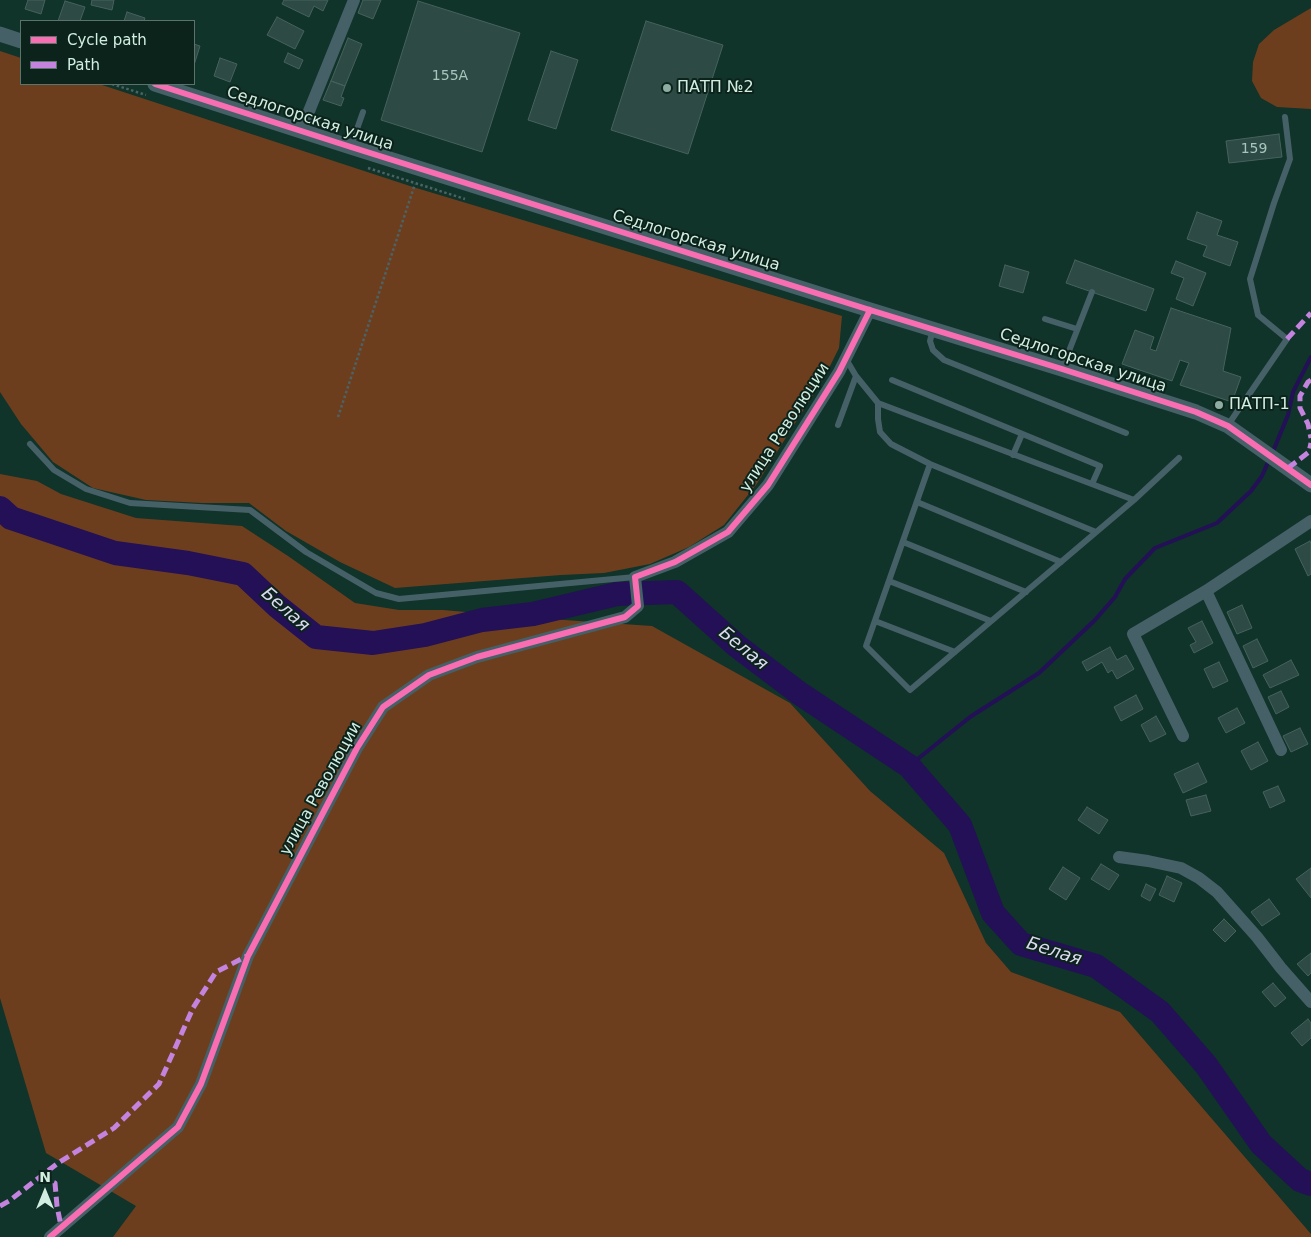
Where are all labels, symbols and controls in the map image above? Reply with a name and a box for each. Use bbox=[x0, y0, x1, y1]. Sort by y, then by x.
legend bbox=[20, 20, 195, 85]
text: Cycle path bbox=[67, 31, 147, 49]
text: Path bbox=[67, 56, 100, 74]
house number: 155А bbox=[432, 68, 468, 84]
place label: ПАТП №2 bbox=[677, 78, 754, 98]
marker: ПАТП №2 bbox=[661, 82, 673, 94]
street label: Седлогорская улица bbox=[224, 83, 396, 155]
house number: 159 bbox=[1241, 141, 1267, 157]
street label: Седлогорская улица bbox=[610, 206, 782, 276]
street label: Седлогорская улица bbox=[997, 325, 1169, 397]
street label: улица Революции bbox=[736, 360, 834, 496]
place label: ПАТП-1 bbox=[1229, 395, 1290, 415]
marker: ПАТП-1 bbox=[1213, 399, 1225, 411]
water label: Белая bbox=[256, 583, 314, 637]
water label: Белая bbox=[714, 623, 772, 675]
street label: улица Революции bbox=[276, 719, 366, 859]
water label: Белая bbox=[1024, 933, 1084, 971]
north arrow bbox=[20, 1167, 70, 1217]
text: N bbox=[39, 1169, 51, 1185]

